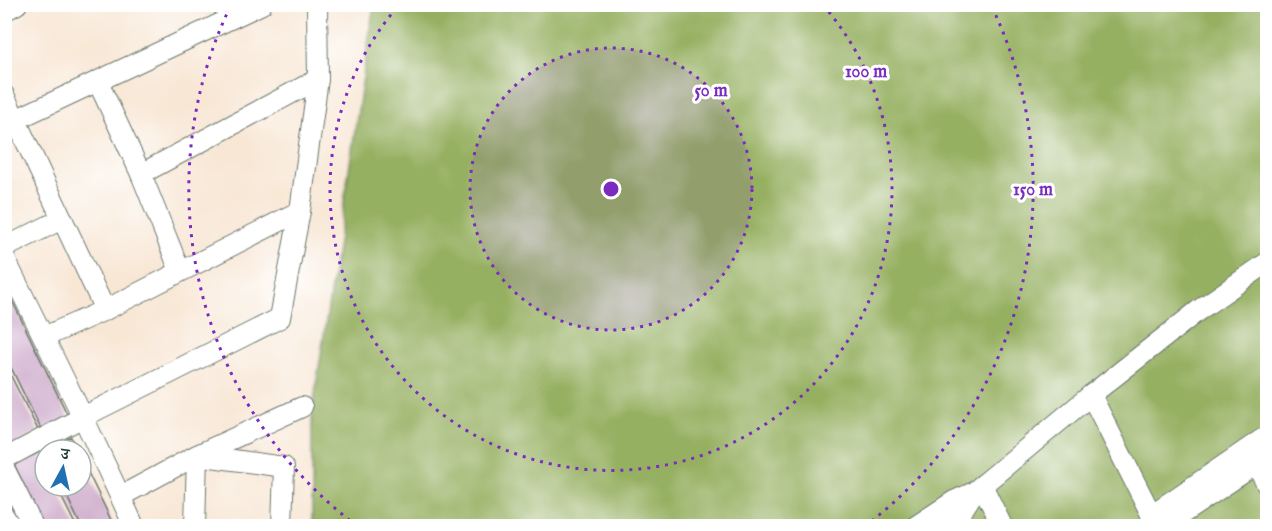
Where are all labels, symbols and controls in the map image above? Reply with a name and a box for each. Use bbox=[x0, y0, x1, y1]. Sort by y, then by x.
text: 100 m bbox=[845, 61, 887, 84]
text: 50 m bbox=[694, 80, 728, 103]
centre of rings bbox=[601, 179, 621, 199]
text: 150 m bbox=[1013, 179, 1053, 202]
north arrow bbox=[33, 438, 93, 498]
text: उ bbox=[58, 445, 72, 466]

